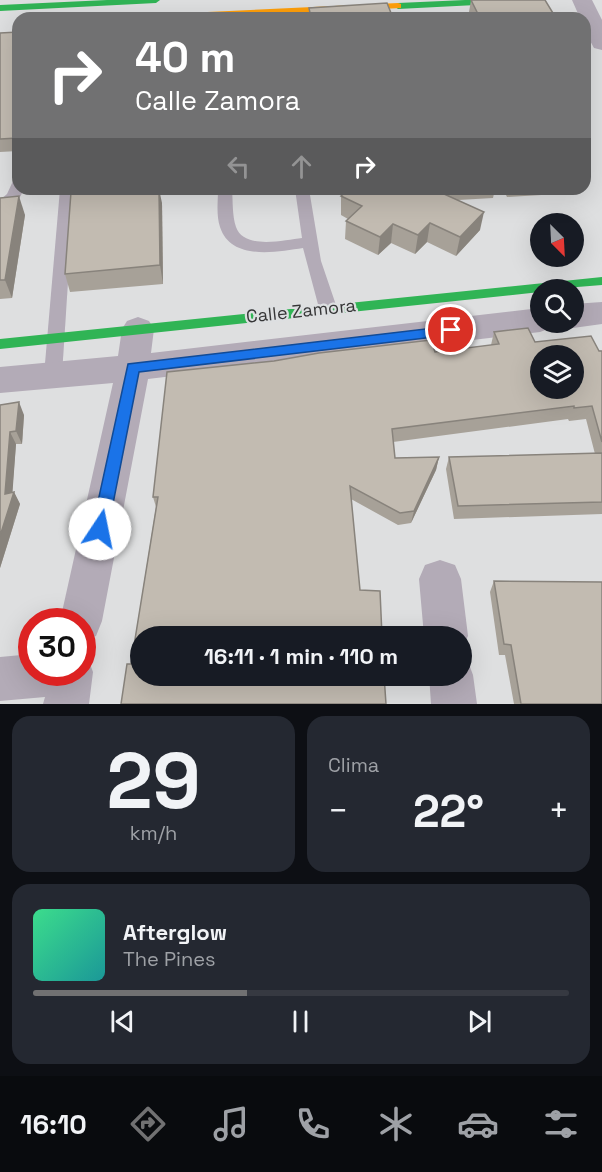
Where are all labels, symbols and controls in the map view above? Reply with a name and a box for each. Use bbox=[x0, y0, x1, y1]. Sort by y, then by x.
text: 40 m bbox=[135, 31, 235, 84]
icon: right bbox=[36, 36, 114, 114]
text: Calle Zamora bbox=[135, 83, 300, 118]
icon: left bbox=[222, 150, 255, 183]
icon: ahead bbox=[285, 150, 318, 183]
icon: right bbox=[348, 150, 381, 183]
north arrow bbox=[530, 213, 584, 267]
map controls bbox=[530, 213, 584, 399]
button: search bbox=[530, 279, 584, 333]
street label: Calle Zamora bbox=[245, 293, 357, 328]
pin bbox=[425, 304, 476, 355]
icon: arrive bbox=[434, 313, 467, 346]
button: layers bbox=[530, 345, 584, 399]
position arrow bbox=[68, 497, 132, 561]
speed limit sign: 30 bbox=[18, 608, 96, 686]
text: 16:11 · 1 min · 110 m bbox=[204, 642, 398, 670]
text: 29 bbox=[106, 731, 201, 831]
text: Clima bbox=[328, 752, 379, 778]
text: 22° bbox=[413, 783, 484, 840]
text: − bbox=[328, 790, 348, 832]
text: + bbox=[549, 790, 569, 832]
text: km/h bbox=[130, 820, 177, 846]
text: Afterglow bbox=[123, 918, 227, 946]
text: The Pines bbox=[123, 946, 216, 972]
icon: previous bbox=[106, 1005, 139, 1038]
icon: pause bbox=[284, 1005, 317, 1038]
icon: next bbox=[463, 1005, 496, 1038]
icon: directions bbox=[127, 1103, 169, 1145]
icon: music bbox=[210, 1103, 252, 1145]
icon: phone bbox=[292, 1103, 334, 1145]
icon: climate bbox=[375, 1103, 417, 1145]
icon: car bbox=[457, 1103, 499, 1145]
icon: filters bbox=[540, 1103, 582, 1145]
text: 16:10 bbox=[20, 1107, 87, 1142]

